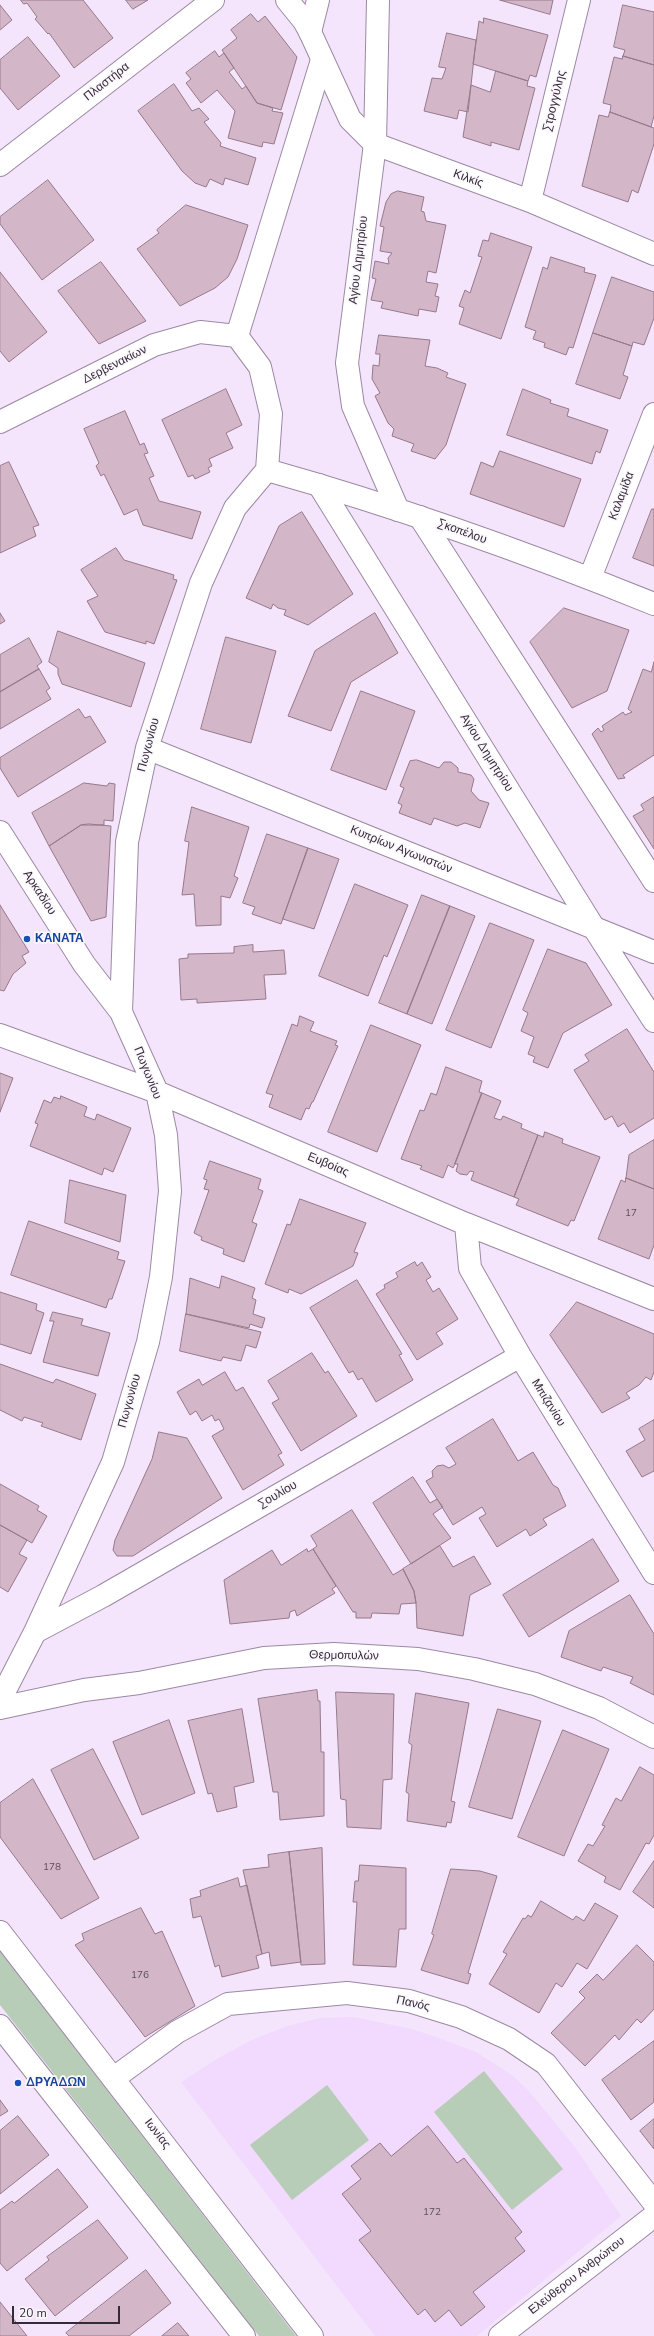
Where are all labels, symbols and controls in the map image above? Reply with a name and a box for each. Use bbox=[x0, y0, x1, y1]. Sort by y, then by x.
street label: Πλαστήρα bbox=[81, 60, 133, 104]
street label: Στρογγύλης bbox=[540, 69, 570, 133]
street label: Κιλκίς bbox=[451, 167, 485, 191]
street label: Αγίου Δημητρίου bbox=[346, 215, 372, 305]
street label: Δερβενακίων bbox=[80, 343, 150, 387]
street label: Καλαμίδα bbox=[606, 470, 638, 522]
street label: Σκοπέλου bbox=[435, 516, 489, 548]
street label: Αγίου Δημητρίου bbox=[456, 711, 516, 795]
street label: Πωγωνίου bbox=[135, 716, 163, 774]
street label: Κυπρίων Αγωνιστών bbox=[348, 823, 454, 877]
street label: Αρκαδίου bbox=[19, 868, 59, 918]
place label: ΚΑΝΑΤΑ bbox=[35, 932, 84, 946]
marker: ΚΑΝΑΤΑ bbox=[22, 934, 32, 944]
street label: Πωγωνίου bbox=[130, 1045, 164, 1101]
street label: Ευβοίας bbox=[305, 1150, 351, 1180]
house number: 17 bbox=[625, 1208, 637, 1220]
street label: Πωγωνίου bbox=[115, 1372, 145, 1430]
street label: Μπιζανίου bbox=[528, 1377, 568, 1429]
street label: Σουλίου bbox=[256, 1478, 300, 1512]
street label: Θερμοπυλών bbox=[309, 1648, 379, 1664]
house number: 178 bbox=[43, 1862, 61, 1874]
house number: 176 bbox=[131, 1970, 149, 1982]
street label: Πανός bbox=[395, 1993, 431, 2015]
place label: ΔΡΥΑΔΩΝ bbox=[26, 2076, 86, 2090]
marker: ΔΡΥΑΔΩΝ bbox=[13, 2078, 23, 2088]
street label: Ιωνίας bbox=[141, 2116, 173, 2152]
house number: 172 bbox=[423, 2207, 441, 2219]
street label: Ελεύθερου Ανθρώπου bbox=[526, 2234, 628, 2318]
scale bar bbox=[14, 2298, 122, 2324]
text: 20 m bbox=[19, 2305, 47, 2321]

